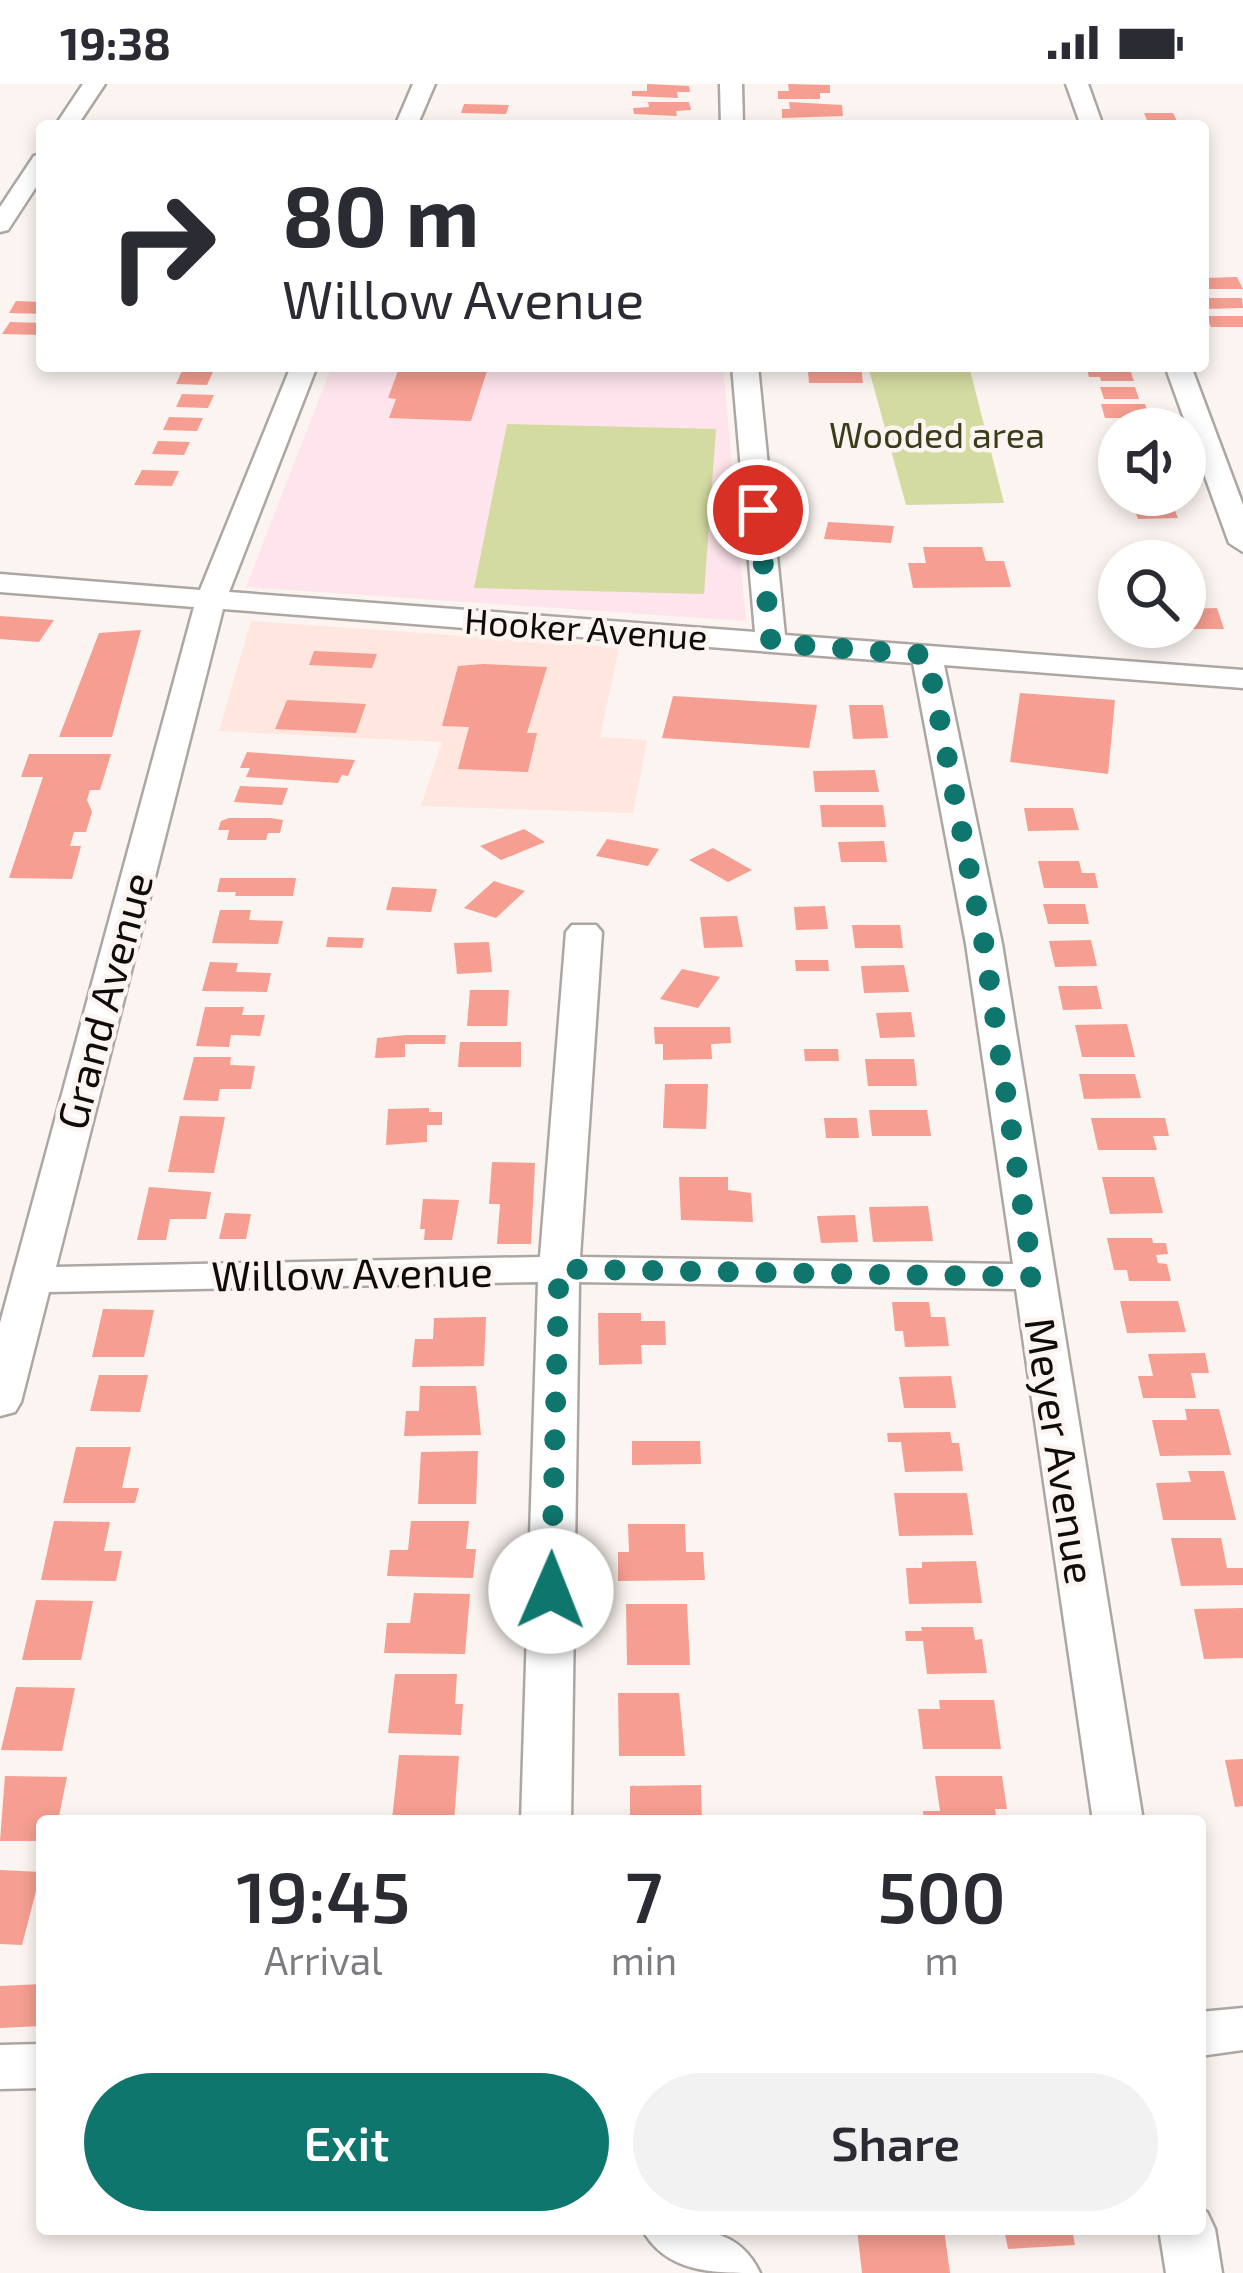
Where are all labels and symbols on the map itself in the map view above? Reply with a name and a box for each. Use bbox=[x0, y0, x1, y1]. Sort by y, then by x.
park label: Wooded area bbox=[829, 412, 1045, 455]
pin bbox=[707, 459, 809, 561]
street label: Hooker Avenue bbox=[463, 598, 709, 657]
street label: Grand Avenue bbox=[45, 867, 161, 1134]
street label: Willow Avenue bbox=[211, 1245, 493, 1299]
street label: Meyer Avenue bbox=[1016, 1314, 1108, 1587]
position arrow bbox=[488, 1528, 614, 1654]

